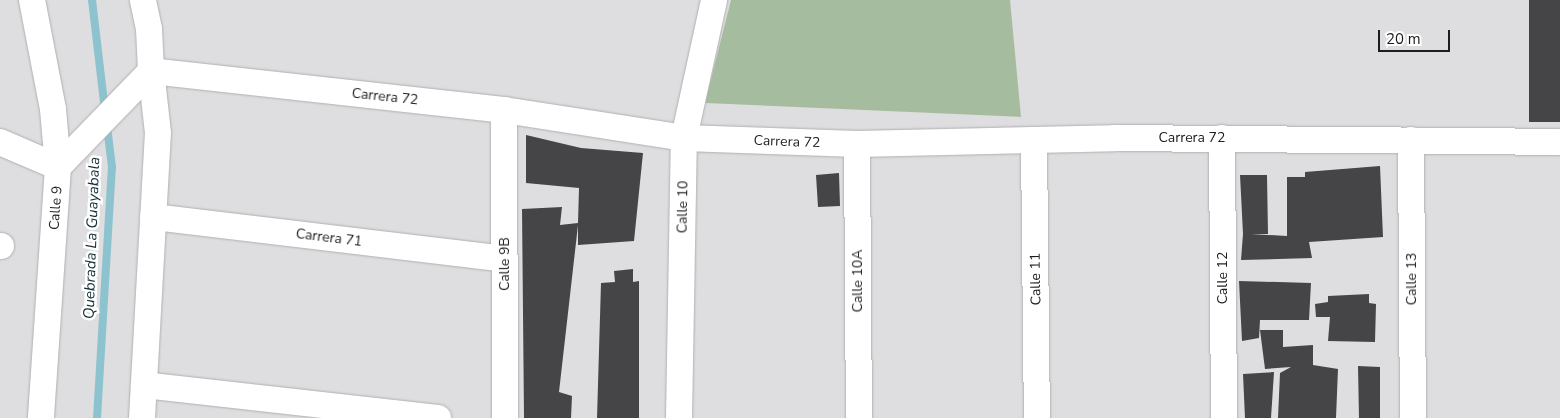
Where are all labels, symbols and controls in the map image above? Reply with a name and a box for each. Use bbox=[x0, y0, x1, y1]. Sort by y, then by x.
scale bar bbox=[1380, 20, 1452, 52]
text: 20 m bbox=[1386, 29, 1421, 49]
street label: Carrera 72 bbox=[351, 85, 419, 109]
street label: Carrera 72 bbox=[1159, 130, 1225, 146]
street label: Carrera 72 bbox=[753, 132, 821, 152]
water label: Quebrada La Guayabala bbox=[80, 157, 104, 319]
street label: Calle 10 bbox=[674, 181, 692, 233]
street label: Calle 9 bbox=[46, 185, 66, 231]
street label: Carrera 71 bbox=[295, 226, 363, 250]
street label: Calle 9B bbox=[497, 237, 513, 291]
street label: Calle 10A bbox=[850, 250, 866, 312]
street label: Calle 12 bbox=[1215, 252, 1231, 304]
street label: Calle 11 bbox=[1027, 253, 1045, 305]
street label: Calle 13 bbox=[1404, 253, 1420, 305]

